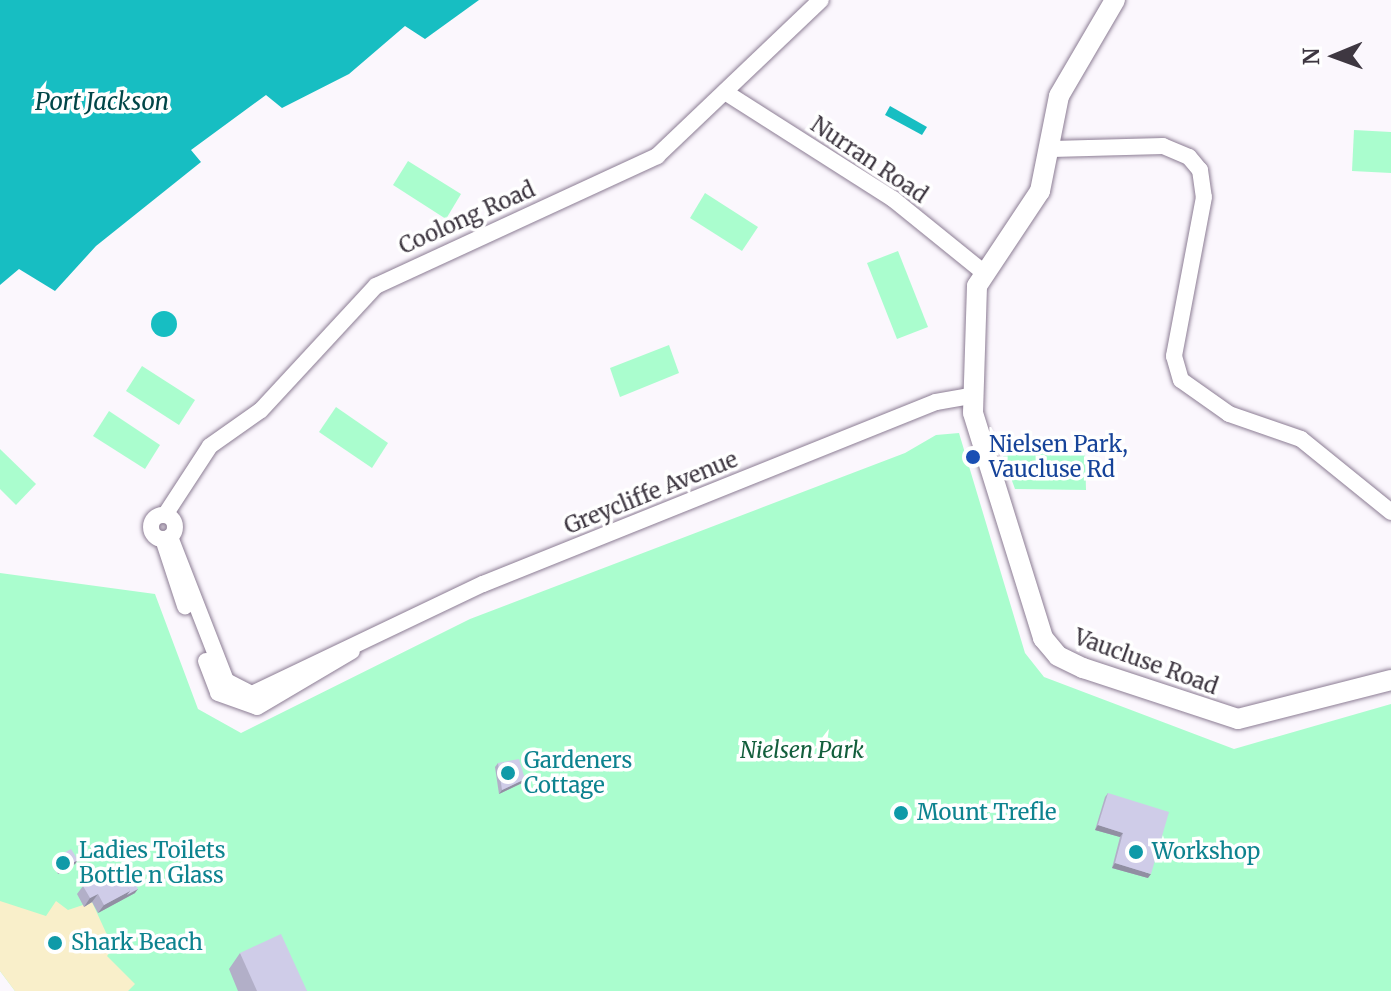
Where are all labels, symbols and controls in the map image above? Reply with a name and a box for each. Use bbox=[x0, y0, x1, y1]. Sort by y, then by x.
north arrow bbox=[1295, 16, 1375, 96]
text: N bbox=[1297, 47, 1325, 65]
water label: Port Jackson bbox=[35, 88, 169, 116]
street label: Nurran Road bbox=[806, 111, 932, 209]
street label: Coolong Road bbox=[395, 176, 539, 260]
place label: Nielsen Park, Vaucluse Rd bbox=[989, 431, 1128, 482]
street label: Greycliffe Avenue bbox=[561, 446, 741, 540]
marker: Nielsen Park, Vaucluse Rd bbox=[964, 448, 982, 466]
street label: Vaucluse Road bbox=[1071, 624, 1221, 700]
park label: Nielsen Park bbox=[740, 738, 864, 764]
place label: Gardeners Cottage bbox=[524, 747, 632, 798]
marker: Gardeners Cottage bbox=[499, 764, 517, 782]
place label: Mount Trefle bbox=[917, 800, 1056, 826]
marker: Mount Trefle bbox=[892, 804, 910, 822]
place label: Ladies Toilets Bottle n Glass bbox=[79, 837, 225, 888]
place label: Workshop bbox=[1152, 839, 1260, 865]
marker: Workshop bbox=[1127, 843, 1145, 861]
marker: Ladies Toilets Bottle n Glass bbox=[54, 854, 72, 872]
place label: Shark Beach bbox=[71, 930, 203, 956]
marker: Shark Beach bbox=[46, 934, 64, 952]

